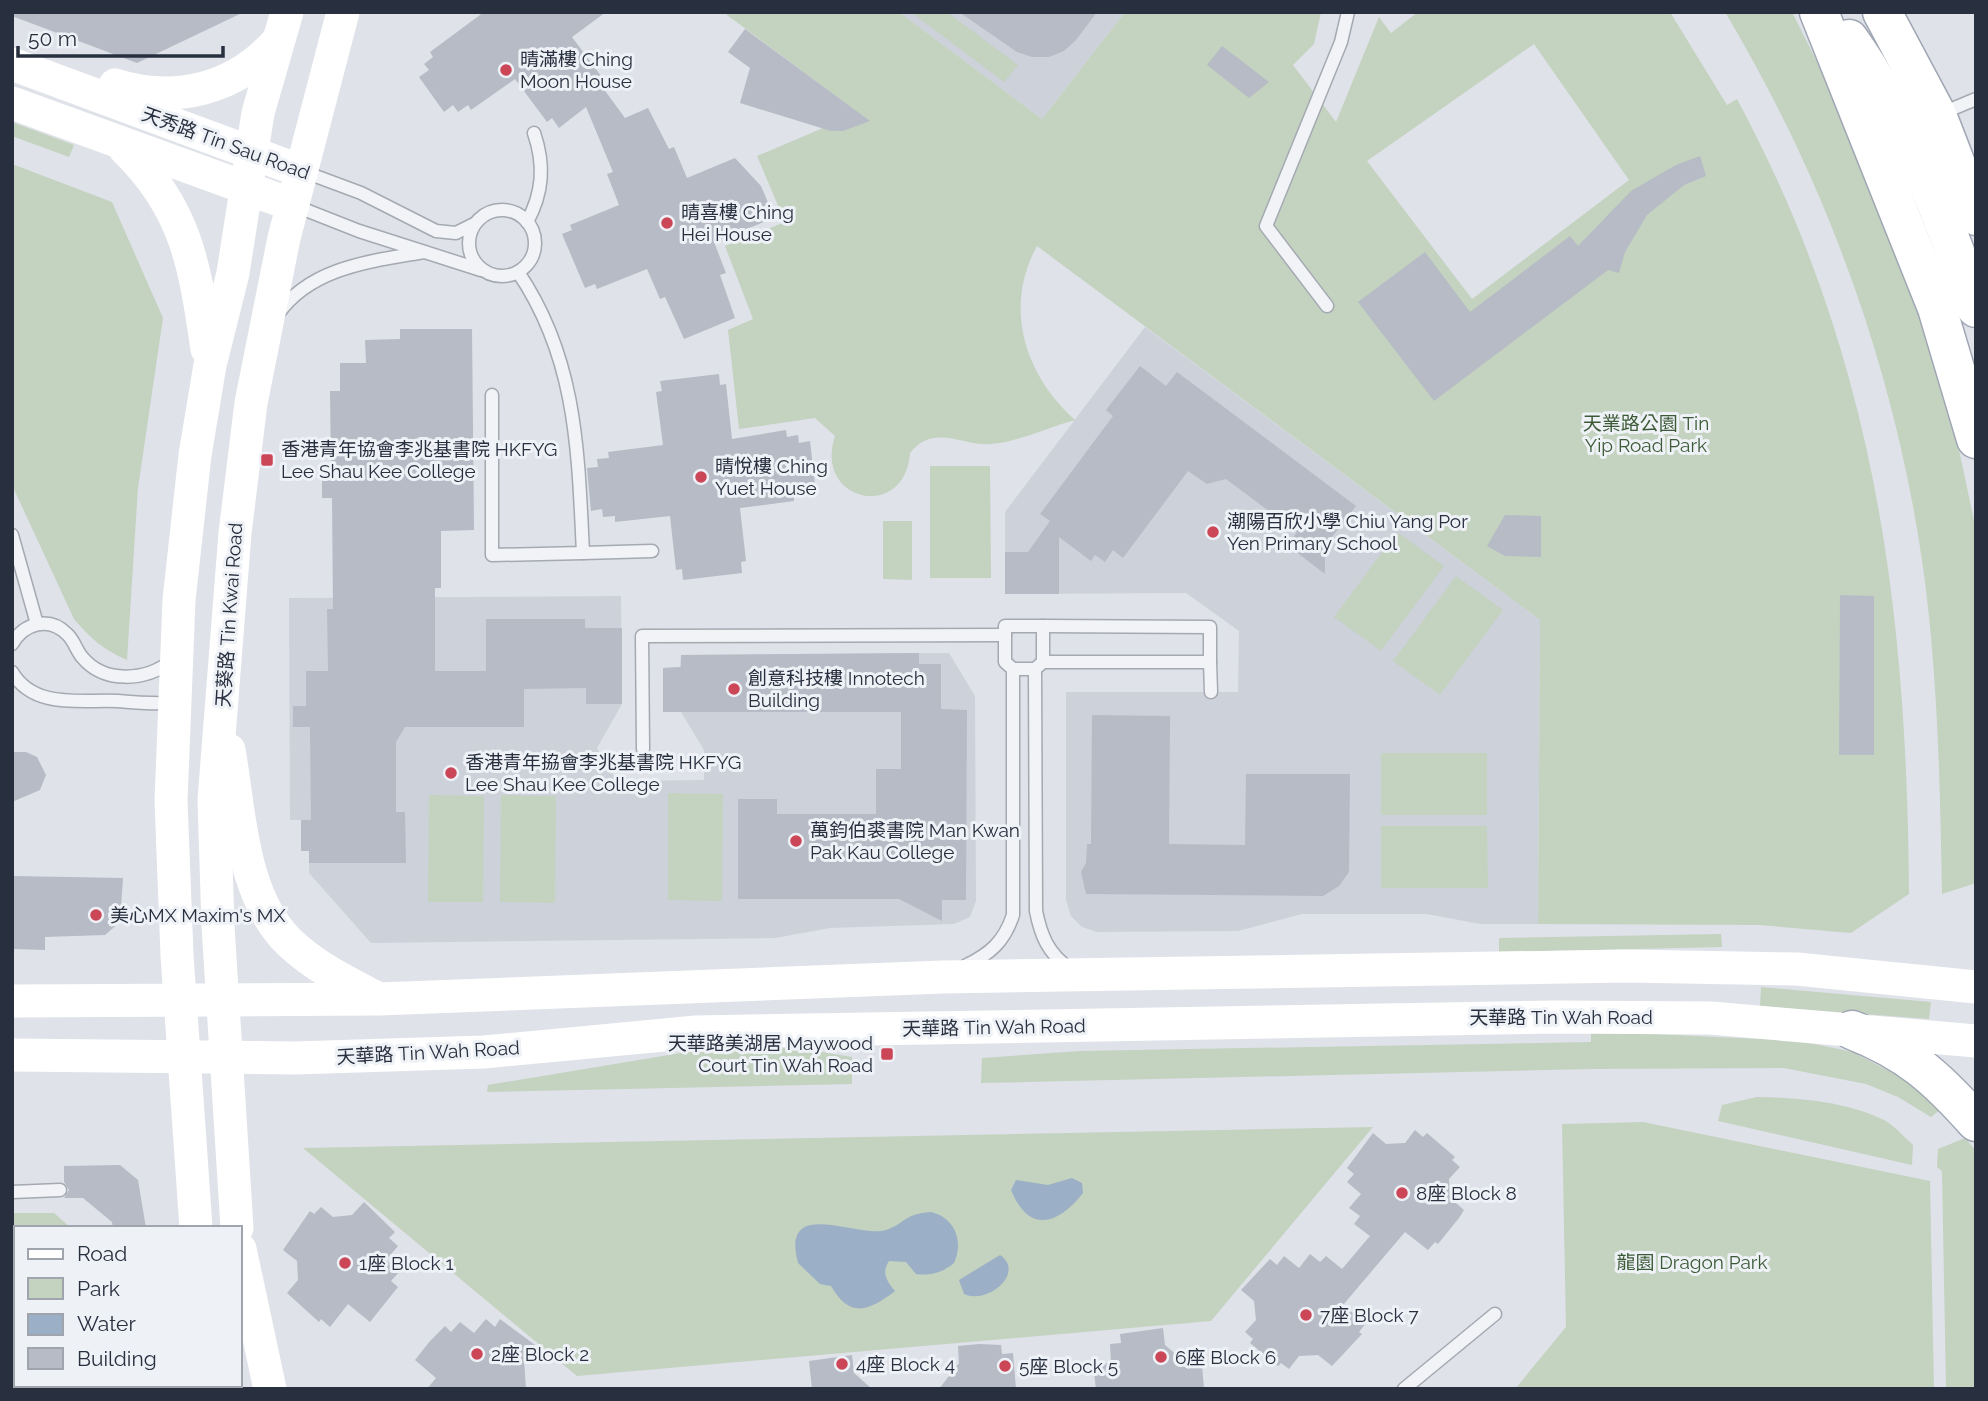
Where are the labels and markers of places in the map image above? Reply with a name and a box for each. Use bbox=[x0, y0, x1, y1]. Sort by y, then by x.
place label: 晴滿樓 Ching Moon House bbox=[520, 48, 633, 92]
marker: 晴滿樓 Ching Moon House bbox=[498, 62, 514, 78]
place label: 晴喜樓 Ching Hei House bbox=[681, 201, 794, 245]
marker: 晴喜樓 Ching Hei House bbox=[659, 215, 675, 231]
place label: 香港青年協會李兆基書院 HKFYG Lee Shau Kee College bbox=[281, 438, 557, 482]
marker: 香港青年協會李兆基書院 HKFYG Lee Shau Kee College bbox=[259, 452, 275, 468]
place label: 晴悅樓 Ching Yuet House bbox=[715, 455, 828, 499]
marker: 晴悅樓 Ching Yuet House bbox=[693, 469, 709, 485]
place label: 潮陽百欣小學 Chiu Yang Por Yen Primary School bbox=[1227, 510, 1468, 554]
marker: 潮陽百欣小學 Chiu Yang Por Yen Primary School bbox=[1205, 524, 1221, 540]
place label: 創意科技樓 Innotech Building bbox=[748, 667, 925, 711]
marker: 創意科技樓 Innotech Building bbox=[726, 681, 742, 697]
place label: 香港青年拹會李兆基書院 HKFYG Lee Shau Kee College bbox=[465, 751, 741, 795]
marker: 香港青年拹會李兆基書院 HKFYG Lee Shau Kee College bbox=[443, 765, 459, 781]
place label: 萬鈞伯裘書院 Man Kwan Pak Kau College bbox=[810, 819, 1020, 863]
marker: 萬鈞伯裘書院 Man Kwan Pak Kau College bbox=[788, 833, 804, 849]
place label: 美心MX Maxim's MX bbox=[110, 904, 286, 926]
marker: 美心MX Maxim's MX bbox=[88, 907, 104, 923]
place label: 天華路美湖居 Maywood Court Tin Wah Road bbox=[668, 1032, 873, 1076]
marker: 天華路美湖居 Maywood Court Tin Wah Road bbox=[879, 1046, 895, 1062]
place label: 8座 Block 8 bbox=[1416, 1182, 1517, 1204]
marker: 8座 Block 8 bbox=[1394, 1185, 1410, 1201]
place label: 1座 Block 1 bbox=[359, 1252, 454, 1274]
marker: 1座 Block 1 bbox=[337, 1255, 353, 1271]
place label: 7座 Block 7 bbox=[1320, 1304, 1419, 1326]
marker: 7座 Block 7 bbox=[1298, 1307, 1314, 1323]
place label: 2座 Block 2 bbox=[491, 1343, 589, 1365]
marker: 2座 Block 2 bbox=[469, 1346, 485, 1362]
place label: 6座 Block 6 bbox=[1175, 1346, 1276, 1368]
marker: 6座 Block 6 bbox=[1153, 1349, 1169, 1365]
place label: 4座 Block 4 bbox=[856, 1353, 955, 1375]
place label: 5座 Block 5 bbox=[1019, 1355, 1118, 1377]
marker: 4座 Block 4 bbox=[834, 1356, 850, 1372]
marker: 5座 Block 5 bbox=[997, 1358, 1013, 1374]

